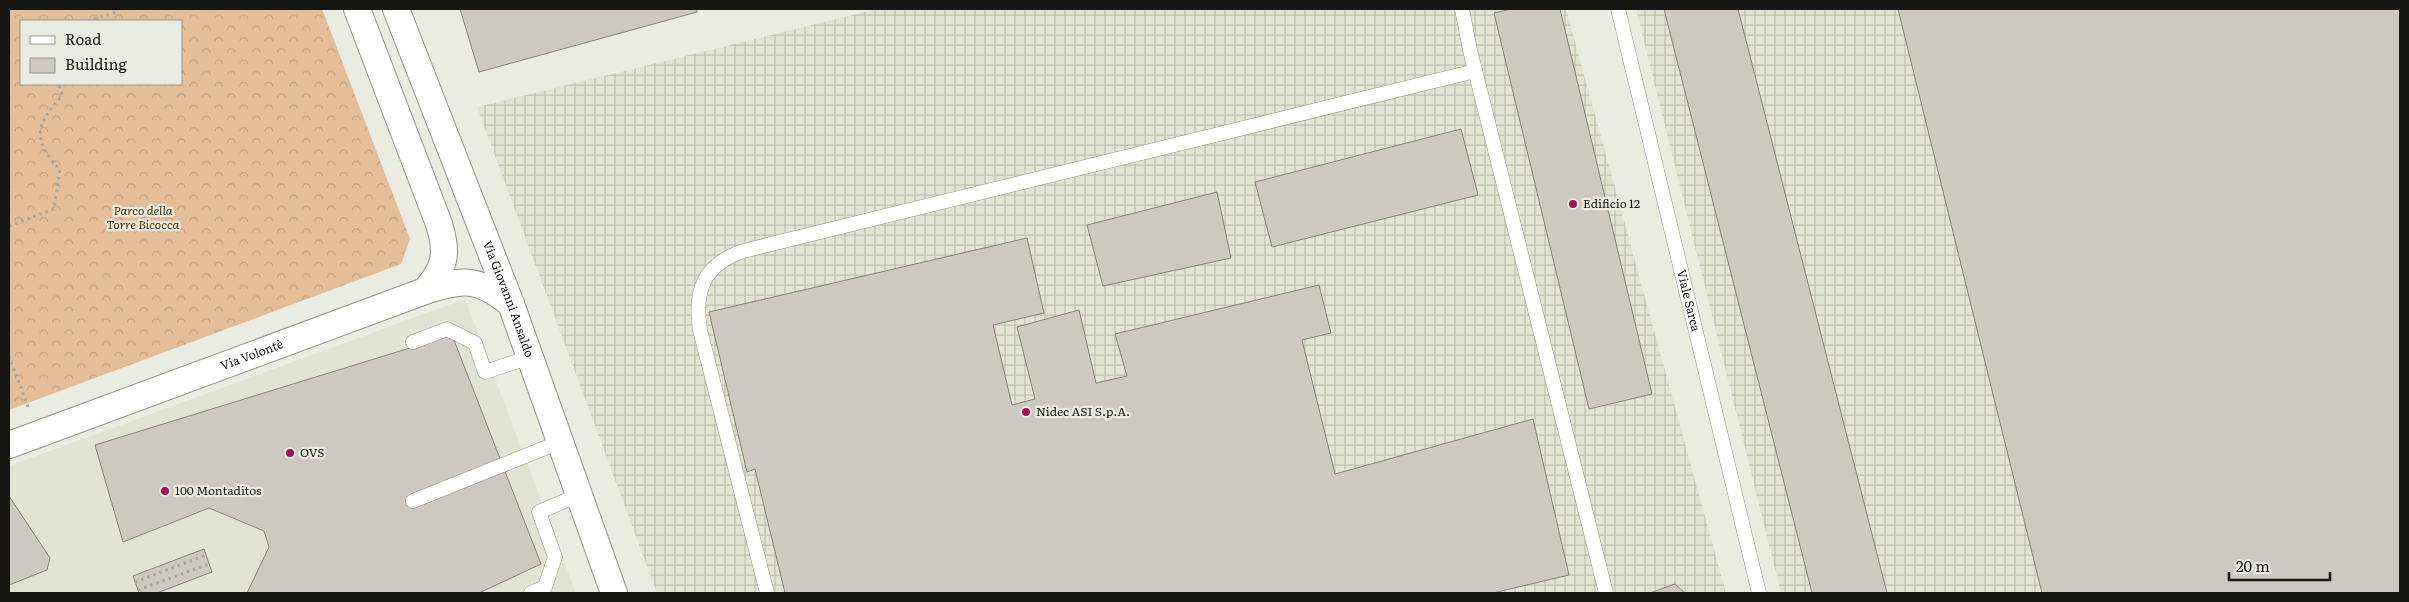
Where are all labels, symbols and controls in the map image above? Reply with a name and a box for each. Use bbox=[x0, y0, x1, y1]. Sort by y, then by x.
legend bbox=[20, 20, 182, 85]
text: Road bbox=[65, 27, 101, 50]
text: Building bbox=[65, 52, 127, 75]
place label: Edificio 12 bbox=[1583, 194, 1640, 212]
marker: Edificio 12 bbox=[1567, 198, 1579, 210]
park label: Parco della Torre Bicocca bbox=[107, 201, 180, 233]
street label: Via Giovanni Ansaldo bbox=[479, 238, 539, 360]
street label: Viale Sarca bbox=[1673, 268, 1706, 334]
street label: Via Volontè bbox=[218, 334, 285, 374]
place label: Nidec ASI S.p.A. bbox=[1036, 402, 1130, 420]
marker: Nidec ASI S.p.A. bbox=[1020, 406, 1032, 418]
place label: OVS bbox=[300, 443, 324, 461]
marker: OVS bbox=[284, 447, 296, 459]
place label: 100 Montaditos bbox=[175, 481, 262, 499]
marker: 100 Montaditos bbox=[159, 485, 171, 497]
scale bar bbox=[2229, 550, 2330, 582]
text: 20 m bbox=[2236, 554, 2270, 577]

